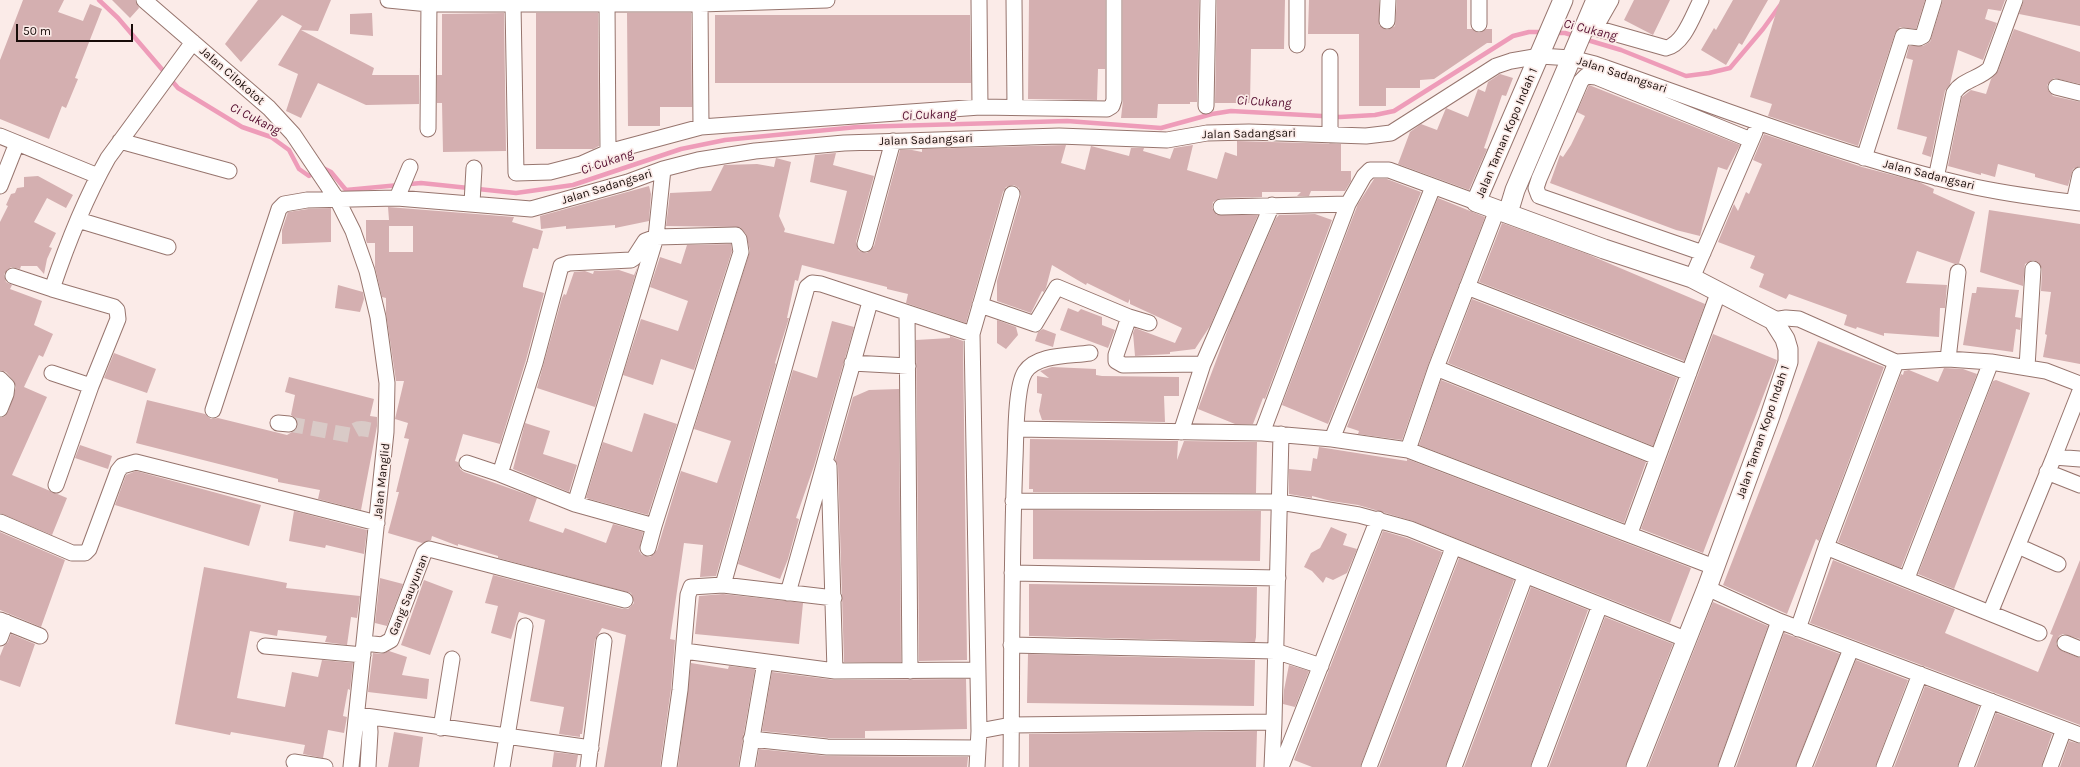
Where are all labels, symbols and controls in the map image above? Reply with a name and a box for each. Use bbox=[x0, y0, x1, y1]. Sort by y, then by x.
scale bar bbox=[18, 16, 135, 42]
water label: Ci Cukang bbox=[1562, 16, 1618, 44]
text: 50 m bbox=[23, 24, 51, 38]
street label: Jalan Cilokotot bbox=[197, 44, 267, 108]
street label: Jalan Sadangsari bbox=[1575, 54, 1669, 96]
street label: Jalan Taman Kopo Indah 1 bbox=[1473, 66, 1541, 200]
water label: Ci Cukang bbox=[1236, 93, 1292, 111]
water label: Ci Cukang bbox=[227, 100, 283, 138]
water label: Ci Cukang bbox=[901, 106, 957, 124]
street label: Jalan Sadangsari bbox=[1202, 126, 1296, 142]
street label: Jalan Sadangsari bbox=[879, 131, 973, 149]
water label: Ci Cukang bbox=[579, 146, 635, 178]
street label: Jalan Sadangsari bbox=[1882, 157, 1976, 193]
street label: Jalan Sadangsari bbox=[560, 166, 654, 208]
street label: Jalan Taman Kopo Indah 1 bbox=[1733, 364, 1793, 500]
street label: Jalan Manglid bbox=[371, 442, 393, 520]
street label: Gang Sauyunan bbox=[386, 552, 432, 638]

